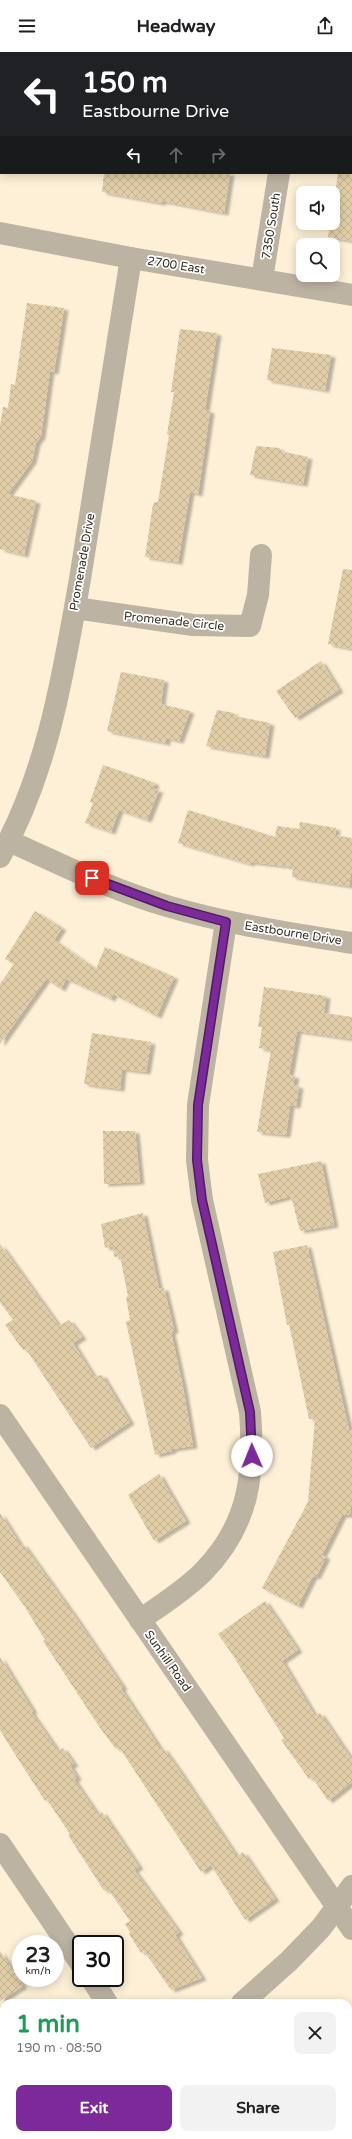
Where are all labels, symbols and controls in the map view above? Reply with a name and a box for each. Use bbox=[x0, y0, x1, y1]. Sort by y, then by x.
icon: menu bbox=[16, 15, 38, 37]
text: Headway bbox=[137, 15, 215, 37]
icon: share bbox=[314, 15, 336, 37]
text: 150 m bbox=[82, 66, 168, 100]
icon: left bbox=[16, 68, 68, 120]
text: Eastbourne Drive bbox=[82, 100, 229, 122]
icon: left bbox=[123, 144, 145, 166]
icon: ahead bbox=[165, 144, 187, 166]
icon: right bbox=[207, 144, 229, 166]
map controls bbox=[296, 186, 340, 282]
button: sound bbox=[296, 186, 340, 230]
street label: 7350 South bbox=[259, 192, 283, 260]
button: search bbox=[296, 238, 340, 282]
street label: 2700 East bbox=[146, 254, 206, 277]
street label: Promenade Drive bbox=[67, 512, 97, 612]
street label: Promenade Circle bbox=[123, 609, 225, 633]
pin bbox=[75, 861, 109, 895]
icon: arrive bbox=[81, 867, 103, 889]
street label: Eastbourne Drive bbox=[243, 918, 343, 948]
position arrow bbox=[231, 1435, 273, 1477]
street label: Sunhill Road bbox=[142, 1628, 194, 1694]
speed limit sign: 30 bbox=[72, 1935, 124, 1987]
text: 23 bbox=[25, 1944, 51, 1968]
text: km/h bbox=[25, 1965, 51, 1977]
text: 1 min bbox=[16, 2010, 80, 2039]
button: close bbox=[294, 2012, 336, 2054]
text: 190 m · 08:50 bbox=[16, 2040, 102, 2056]
button: Exit bbox=[16, 2085, 172, 2131]
button: Share bbox=[180, 2085, 336, 2131]

